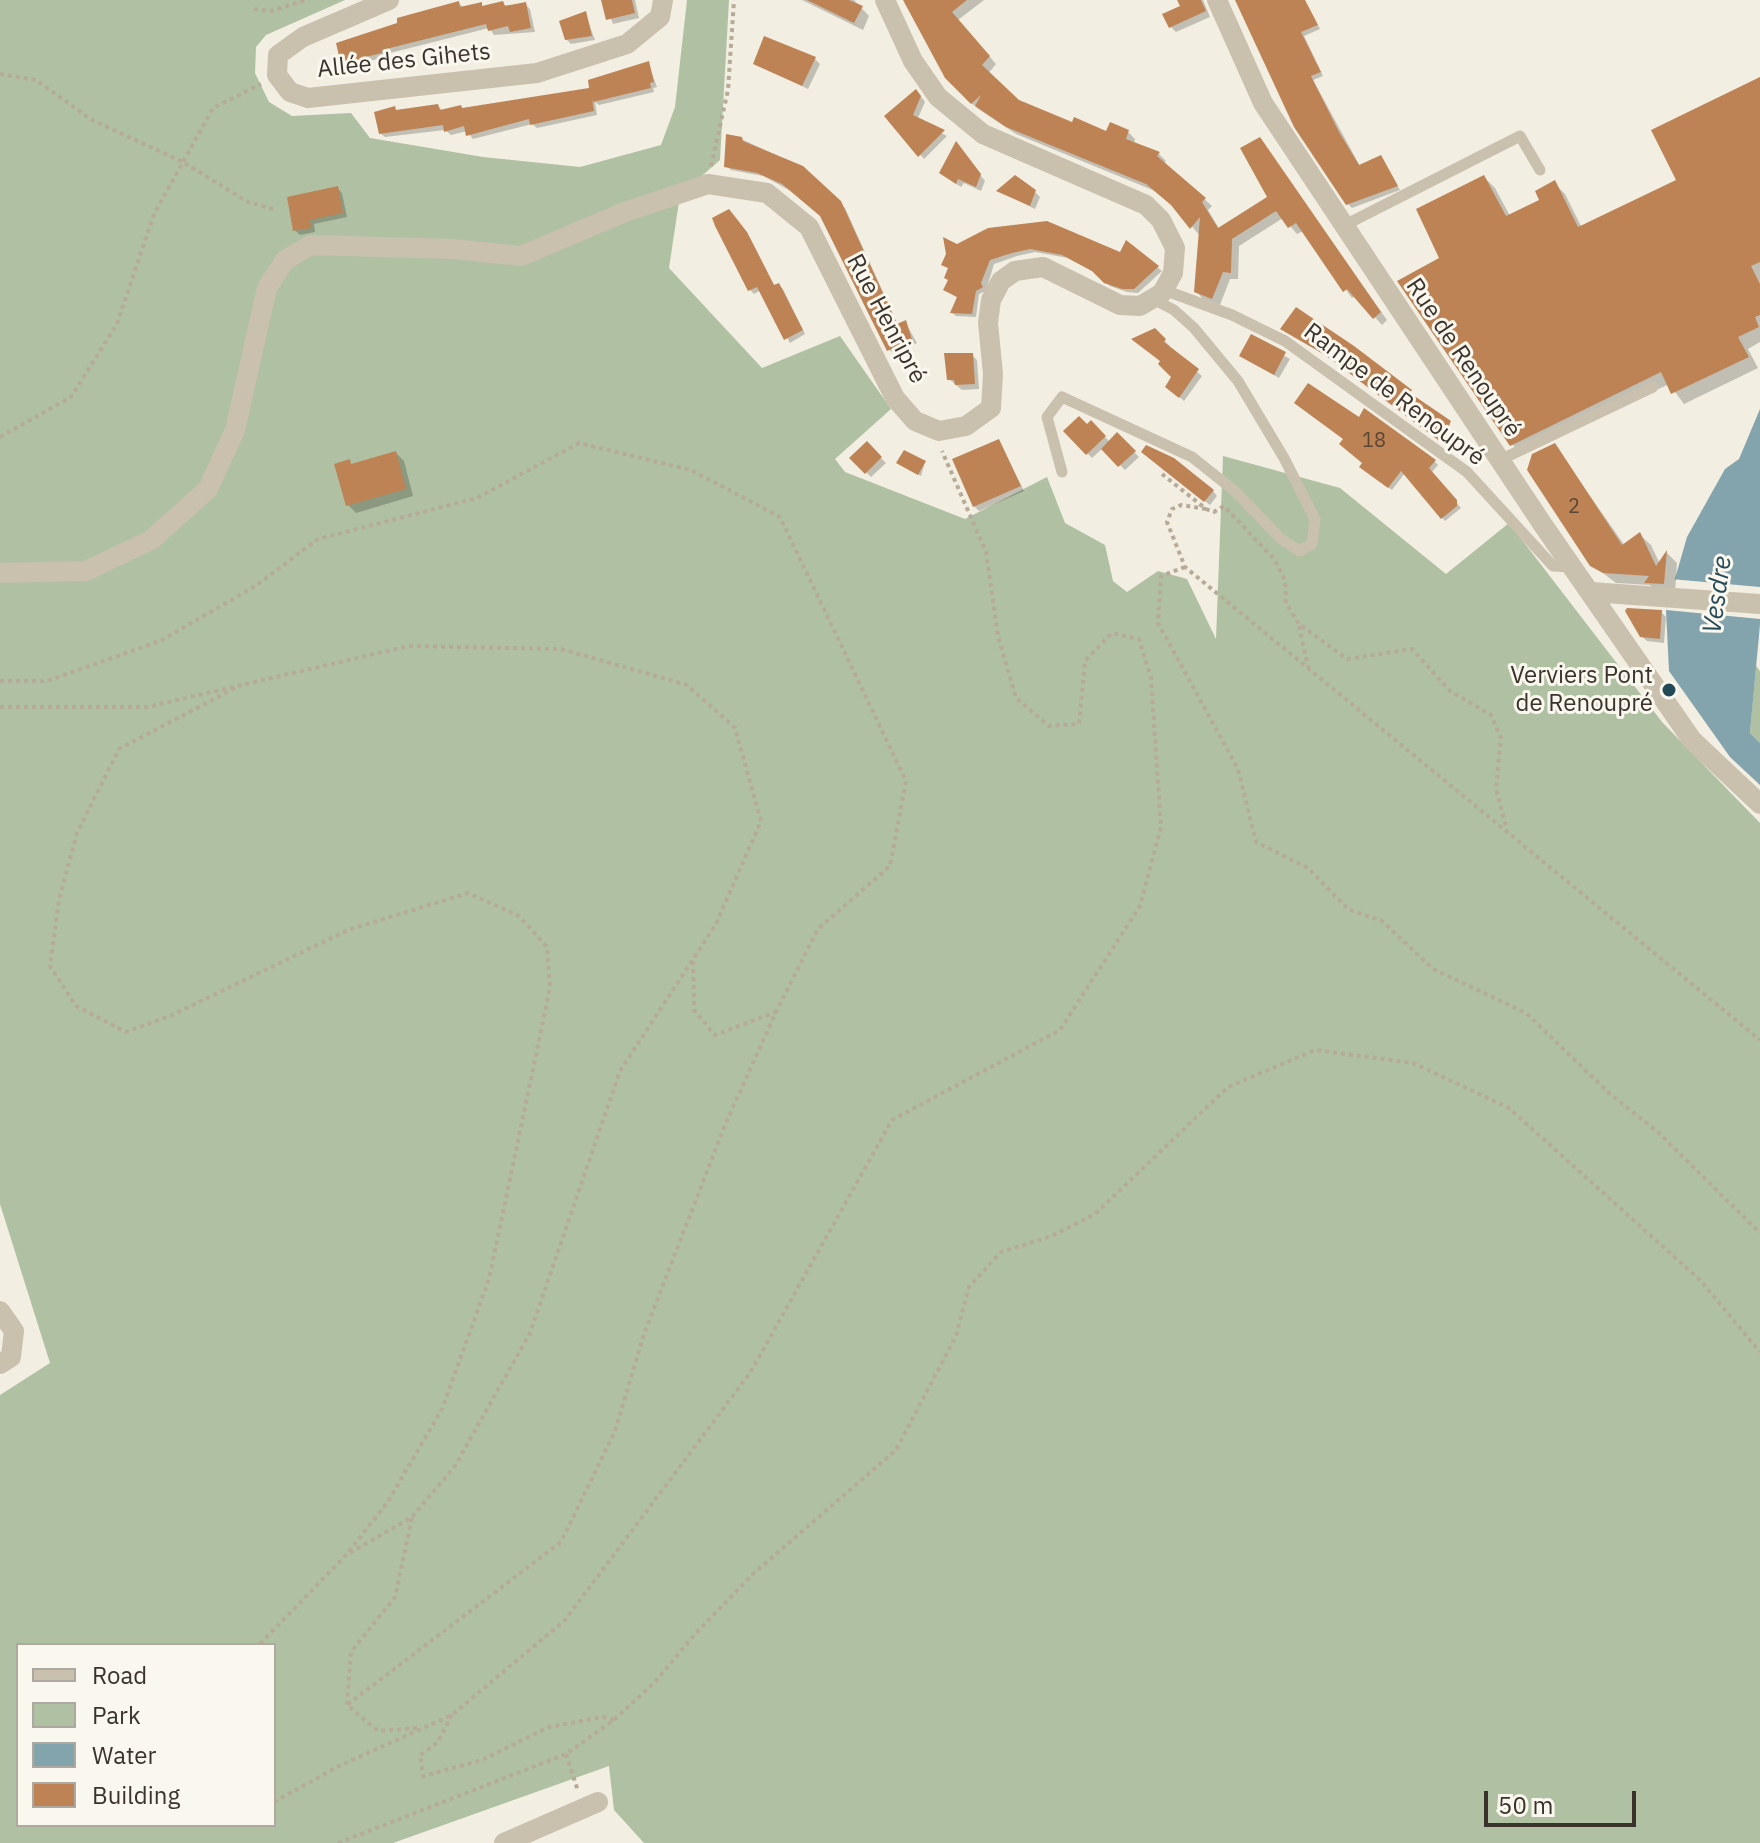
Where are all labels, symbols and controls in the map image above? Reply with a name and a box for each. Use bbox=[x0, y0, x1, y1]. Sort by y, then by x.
street label: Allée des Gihets bbox=[316, 38, 492, 84]
street label: Rue Henripré bbox=[840, 249, 932, 389]
street label: Rue de Renoupré bbox=[1399, 273, 1527, 443]
street label: Rampe de Renoupré bbox=[1298, 318, 1490, 472]
house number: 18 bbox=[1362, 429, 1386, 453]
house number: 2 bbox=[1568, 495, 1580, 519]
water label: Vesdre bbox=[1697, 554, 1739, 636]
place label: Verviers Pont de Renoupré bbox=[1510, 662, 1653, 718]
marker: Verviers Pont de Renoupré bbox=[1660, 681, 1678, 699]
legend bbox=[16, 1643, 276, 1827]
text: Road bbox=[92, 1659, 147, 1691]
text: Park bbox=[92, 1699, 141, 1731]
text: Water bbox=[92, 1739, 156, 1771]
scale bar bbox=[1488, 1775, 1640, 1825]
text: Building bbox=[92, 1779, 180, 1811]
text: 50 m bbox=[1498, 1789, 1553, 1821]

